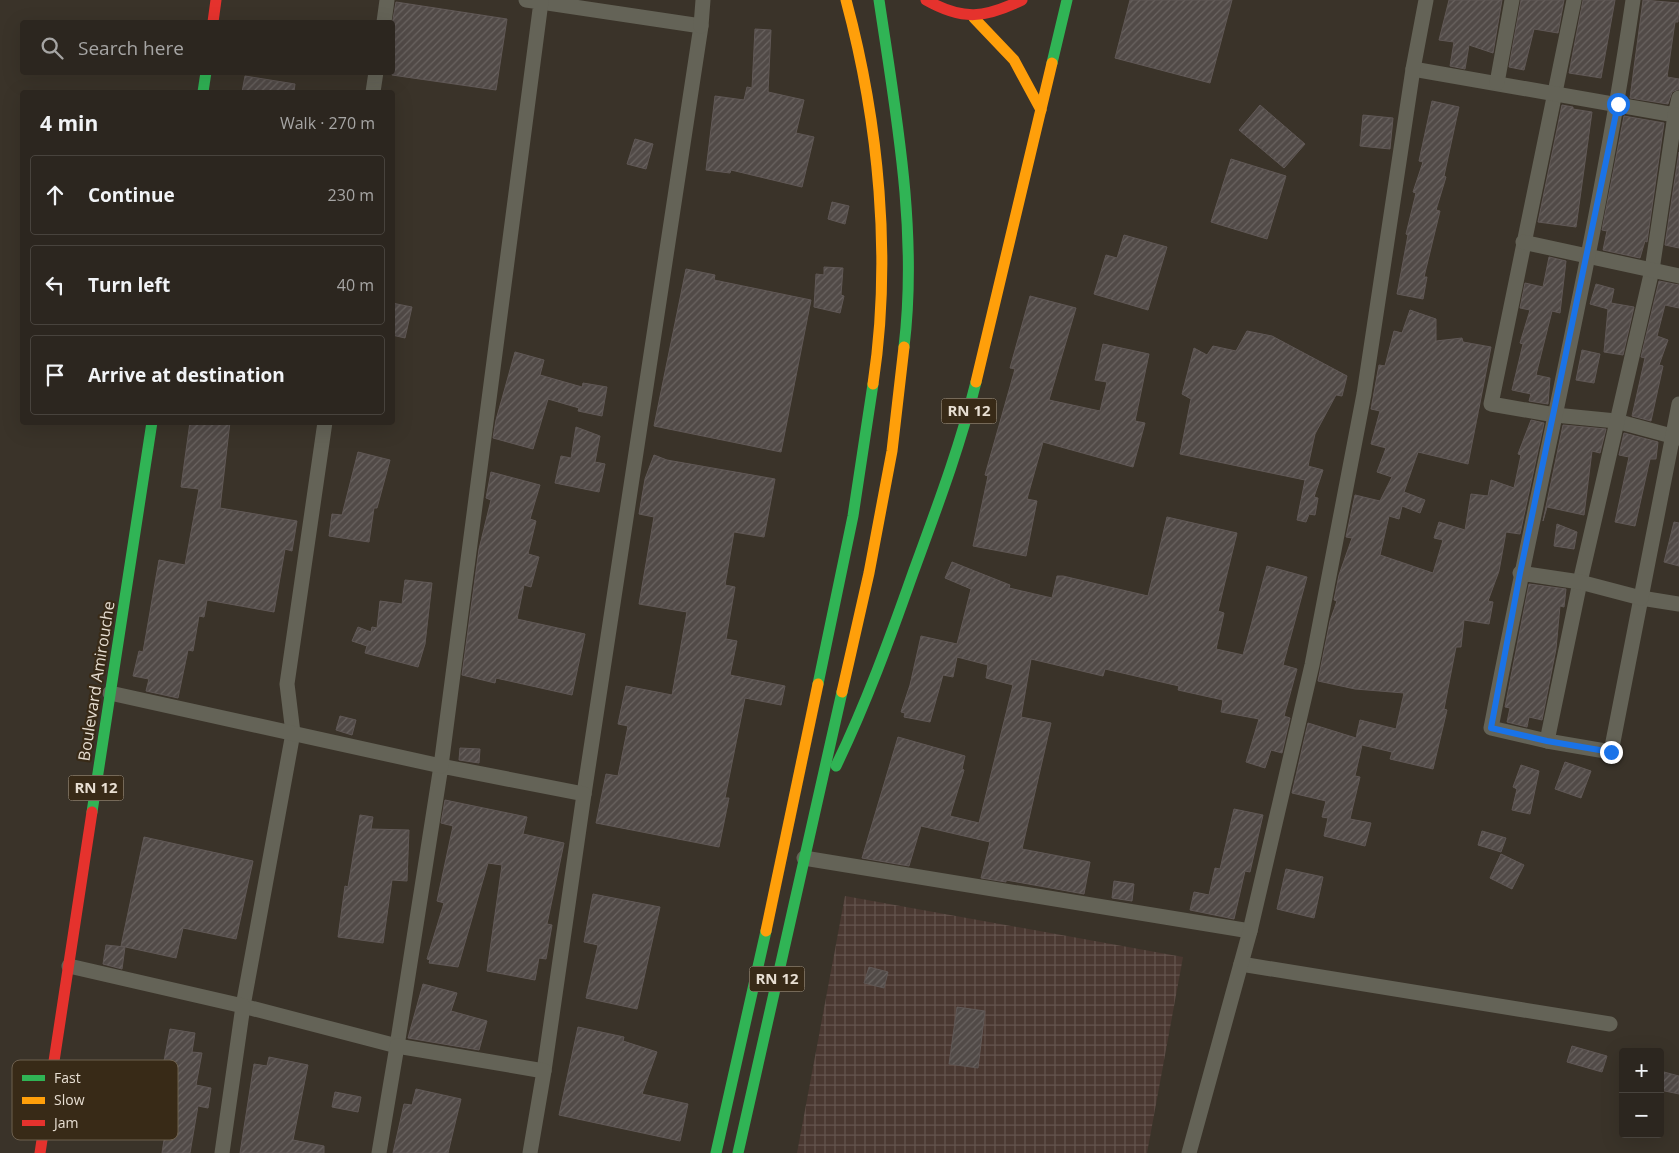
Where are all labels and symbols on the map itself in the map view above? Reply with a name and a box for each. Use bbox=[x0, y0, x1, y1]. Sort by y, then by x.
route start bbox=[1607, 93, 1630, 116]
road number: RN 12 bbox=[942, 398, 996, 424]
street label: Boulevard Amirouche bbox=[72, 599, 120, 763]
route end bbox=[1600, 741, 1623, 764]
road number: RN 12 bbox=[68, 776, 124, 800]
road number: RN 12 bbox=[750, 966, 804, 992]
legend bbox=[12, 1060, 178, 1140]
text: Fast bbox=[54, 1068, 81, 1087]
text: Slow bbox=[54, 1090, 85, 1109]
text: Jam bbox=[52, 1113, 79, 1132]

